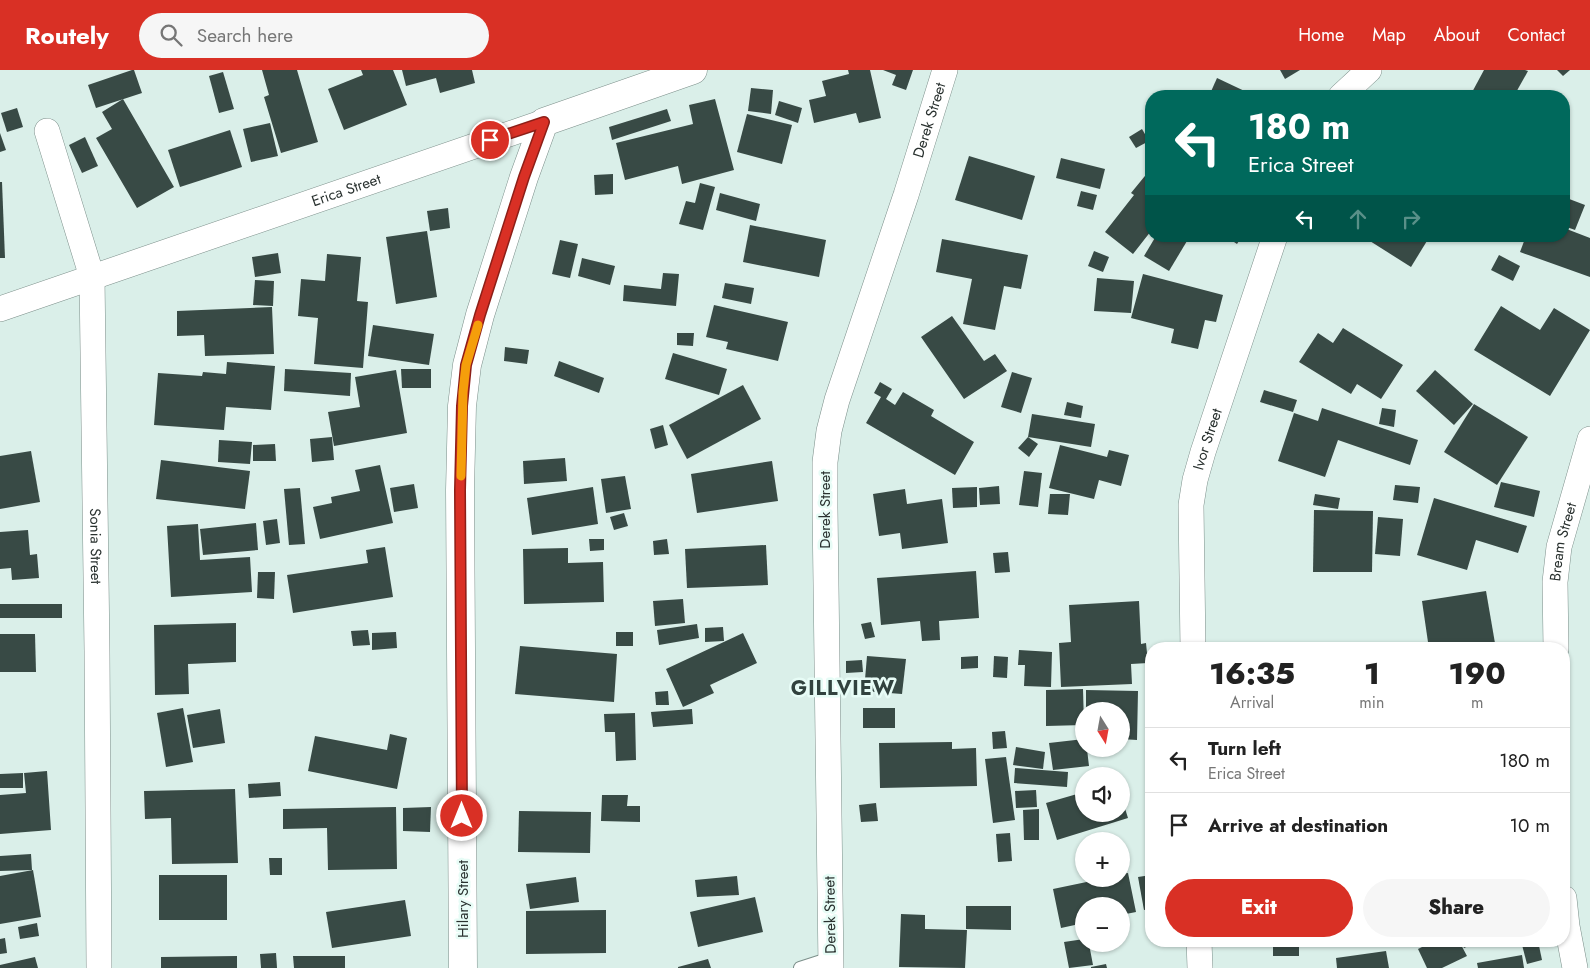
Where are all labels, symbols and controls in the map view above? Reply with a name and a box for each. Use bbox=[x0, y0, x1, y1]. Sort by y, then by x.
search box bbox=[139, 13, 489, 58]
text: Routely bbox=[25, 18, 109, 53]
icon: search bbox=[157, 21, 185, 49]
text: Search here bbox=[197, 22, 293, 49]
text: Home bbox=[1298, 22, 1344, 48]
text: Map bbox=[1372, 22, 1406, 48]
text: About bbox=[1434, 22, 1479, 48]
text: Contact bbox=[1507, 22, 1565, 48]
street label: Derek Street bbox=[907, 79, 952, 160]
text: 180 m bbox=[1248, 102, 1350, 152]
icon: left bbox=[1165, 110, 1230, 175]
pin bbox=[469, 119, 511, 161]
icon: arrive bbox=[476, 126, 504, 154]
text: Erica Street bbox=[1248, 148, 1354, 180]
street label: Erica Street bbox=[308, 168, 384, 212]
icon: left bbox=[1291, 205, 1319, 233]
icon: ahead bbox=[1344, 205, 1372, 233]
icon: right bbox=[1397, 205, 1425, 233]
street label: Ivor Street bbox=[1187, 405, 1228, 473]
street label: Derek Street bbox=[814, 471, 836, 549]
street label: Bream Street bbox=[1544, 499, 1582, 582]
street label: Sonia Street bbox=[84, 508, 107, 585]
text: 16:35 bbox=[1209, 652, 1295, 695]
text: 1 bbox=[1364, 652, 1380, 695]
text: 190 bbox=[1449, 652, 1506, 695]
district label: GILLVIEW bbox=[791, 674, 895, 703]
text: Arrival bbox=[1230, 691, 1274, 714]
text: min bbox=[1359, 691, 1384, 714]
text: m bbox=[1471, 691, 1483, 714]
north arrow bbox=[1075, 702, 1130, 758]
map controls bbox=[1075, 702, 1130, 952]
text: Turn left bbox=[1208, 735, 1281, 762]
icon: left bbox=[1165, 746, 1193, 774]
text: 180 m bbox=[1499, 747, 1550, 774]
text: Erica Street bbox=[1208, 762, 1285, 785]
button: sound bbox=[1075, 767, 1130, 822]
position arrow bbox=[435, 789, 487, 841]
icon: arrive bbox=[1165, 811, 1193, 839]
text: Arrive at destination bbox=[1208, 812, 1388, 839]
text: 10 m bbox=[1510, 812, 1550, 839]
button: + bbox=[1075, 832, 1130, 887]
street label: Hilary Street bbox=[452, 860, 474, 938]
street label: Derek Street bbox=[818, 876, 842, 954]
button: Exit bbox=[1165, 879, 1353, 937]
button: Share bbox=[1363, 879, 1550, 937]
button: − bbox=[1075, 897, 1130, 952]

